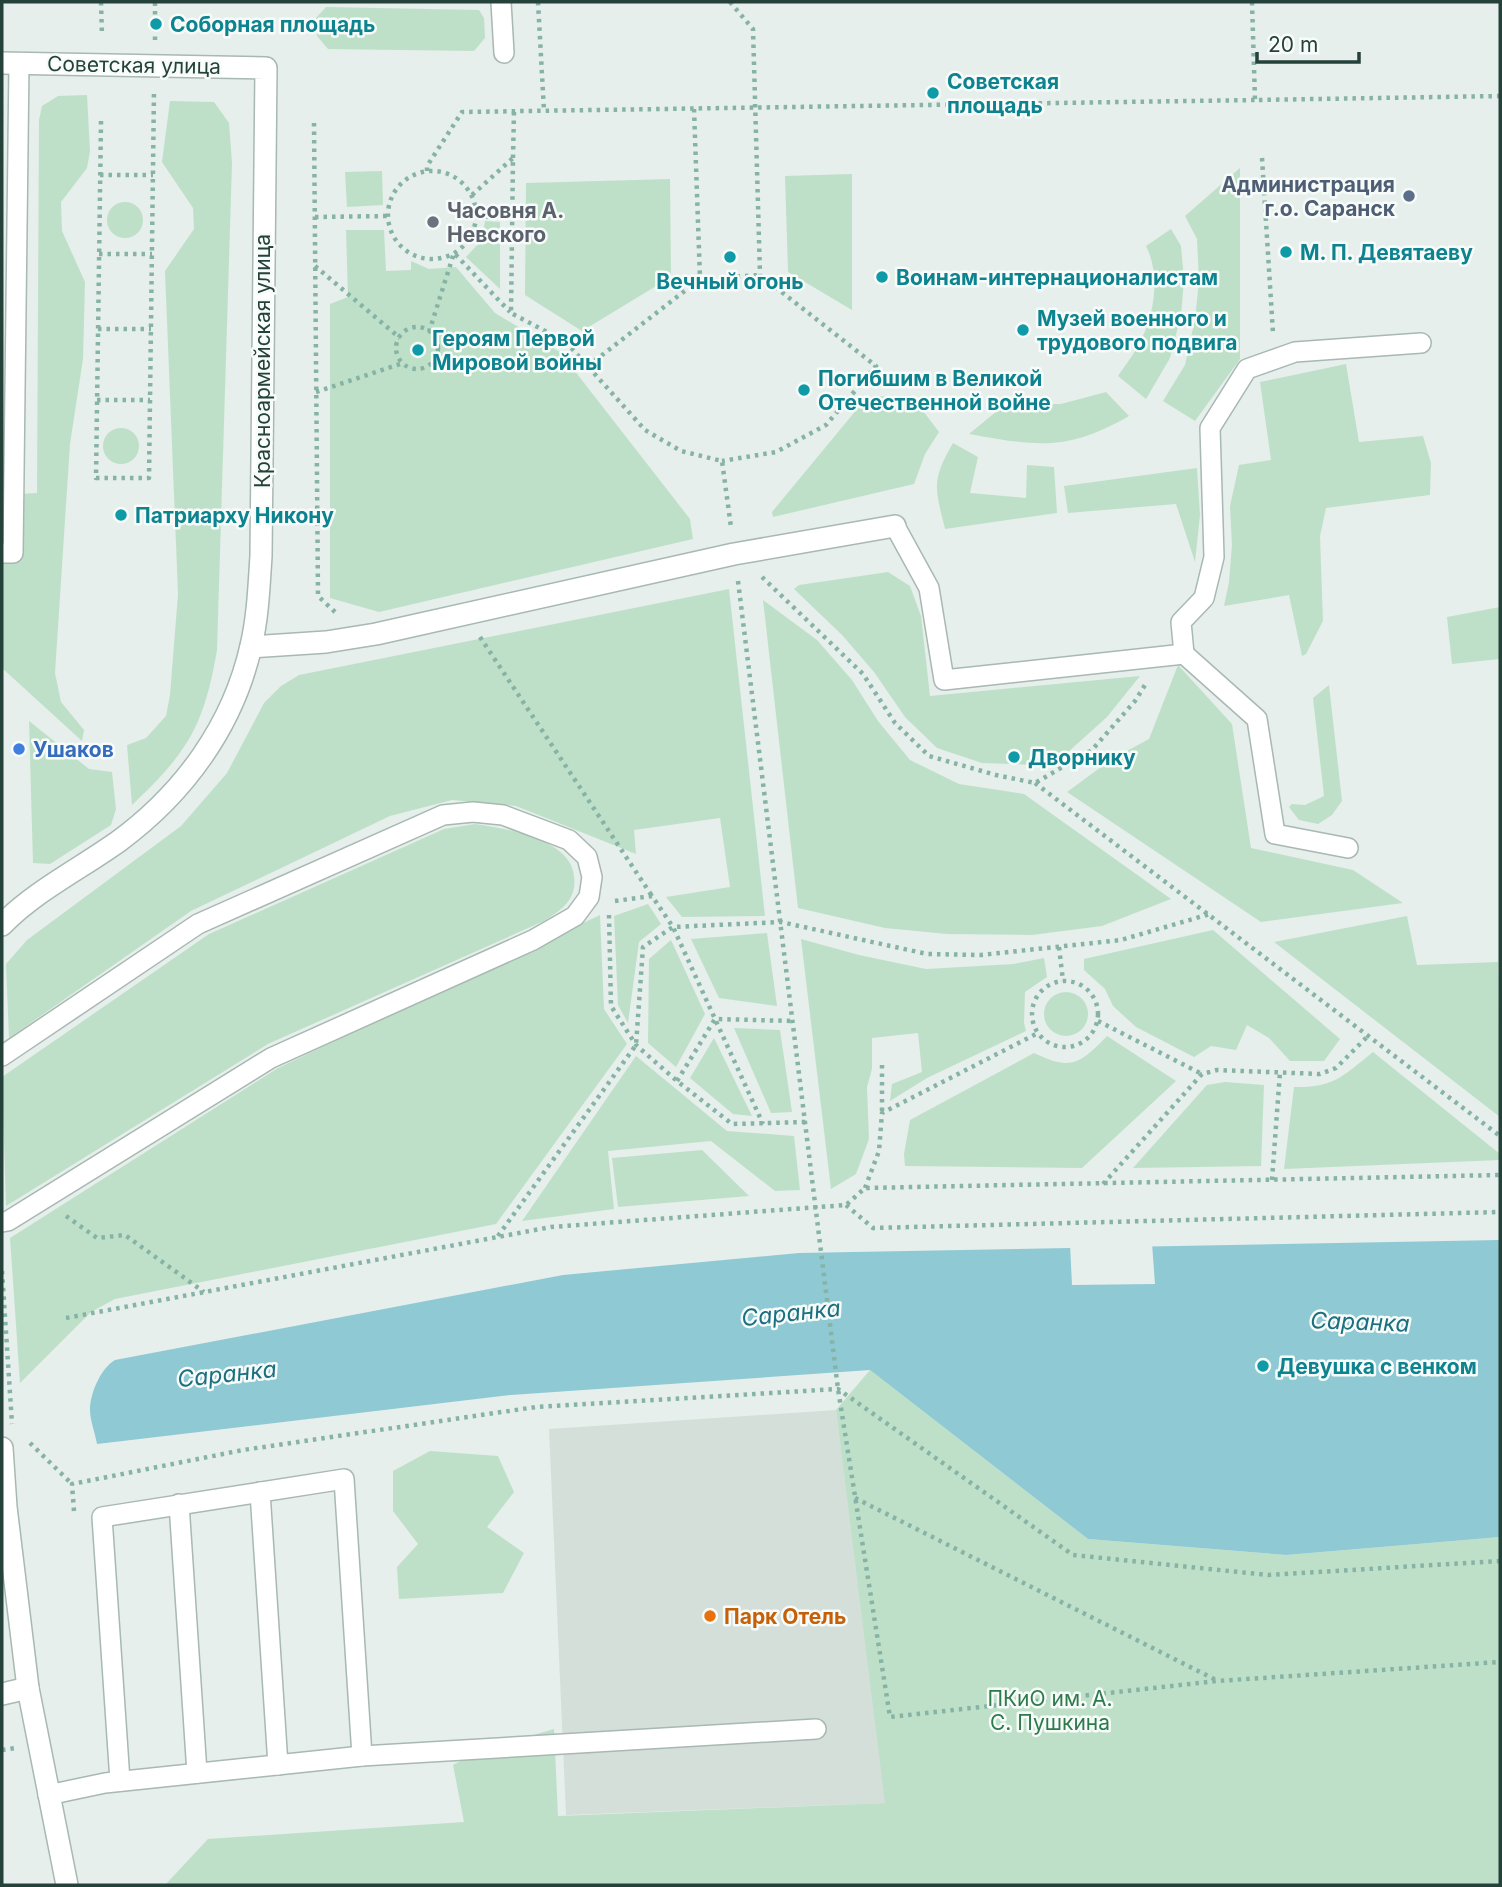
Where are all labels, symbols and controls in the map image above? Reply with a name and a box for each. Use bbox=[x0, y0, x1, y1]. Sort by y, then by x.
place label: Соборная площадь bbox=[170, 12, 376, 37]
marker: Соборная площадь bbox=[148, 16, 164, 32]
scale bar bbox=[1257, 21, 1358, 65]
text: 20 m bbox=[1268, 32, 1318, 57]
street label: Советская улица bbox=[47, 51, 221, 79]
place label: Советская площадь bbox=[947, 69, 1059, 118]
marker: Советская площадь bbox=[925, 85, 941, 101]
place label: Администрация г.о. Саранск bbox=[1221, 172, 1396, 221]
marker: Администрация г.о. Саранск bbox=[1401, 188, 1417, 204]
place label: Часовня А. Невского bbox=[447, 198, 564, 247]
marker: Часовня А. Невского bbox=[425, 214, 441, 230]
street label: Красноармейская улица bbox=[250, 234, 275, 488]
place label: М. П. Девятаеву bbox=[1300, 240, 1473, 265]
marker: М. П. Девятаеву bbox=[1278, 244, 1294, 260]
marker: Вечный огонь bbox=[722, 249, 738, 265]
place label: Воинам-интернационалистам bbox=[896, 265, 1218, 290]
place label: Вечный огонь bbox=[656, 269, 804, 294]
marker: Воинам-интернационалистам bbox=[874, 269, 890, 285]
place label: Музей военного и трудового подвига bbox=[1037, 306, 1238, 355]
marker: Музей военного и трудового подвига bbox=[1015, 322, 1031, 338]
place label: Героям Первой Мировой войны bbox=[432, 326, 602, 375]
marker: Героям Первой Мировой войны bbox=[410, 342, 426, 358]
place label: Погибшим в Великой Отечественной войне bbox=[818, 366, 1051, 415]
marker: Погибшим в Великой Отечественной войне bbox=[796, 382, 812, 398]
place label: Патриарху Никону bbox=[135, 503, 334, 528]
marker: Патриарху Никону bbox=[113, 507, 129, 523]
place label: Ушаков bbox=[33, 737, 114, 762]
marker: Ушаков bbox=[11, 741, 27, 757]
place label: Дворнику bbox=[1028, 745, 1136, 770]
marker: Дворнику bbox=[1006, 749, 1022, 765]
water label: Саранка bbox=[740, 1294, 842, 1332]
water label: Саранка bbox=[1310, 1306, 1410, 1338]
place label: Девушка с венком bbox=[1277, 1354, 1477, 1379]
water label: Саранка bbox=[176, 1355, 278, 1393]
marker: Девушка с венком bbox=[1255, 1358, 1271, 1374]
place label: Парк Отель bbox=[724, 1604, 846, 1629]
marker: Парк Отель bbox=[702, 1608, 718, 1624]
park label: ПКиО им. А. С. Пушкина bbox=[987, 1686, 1113, 1735]

